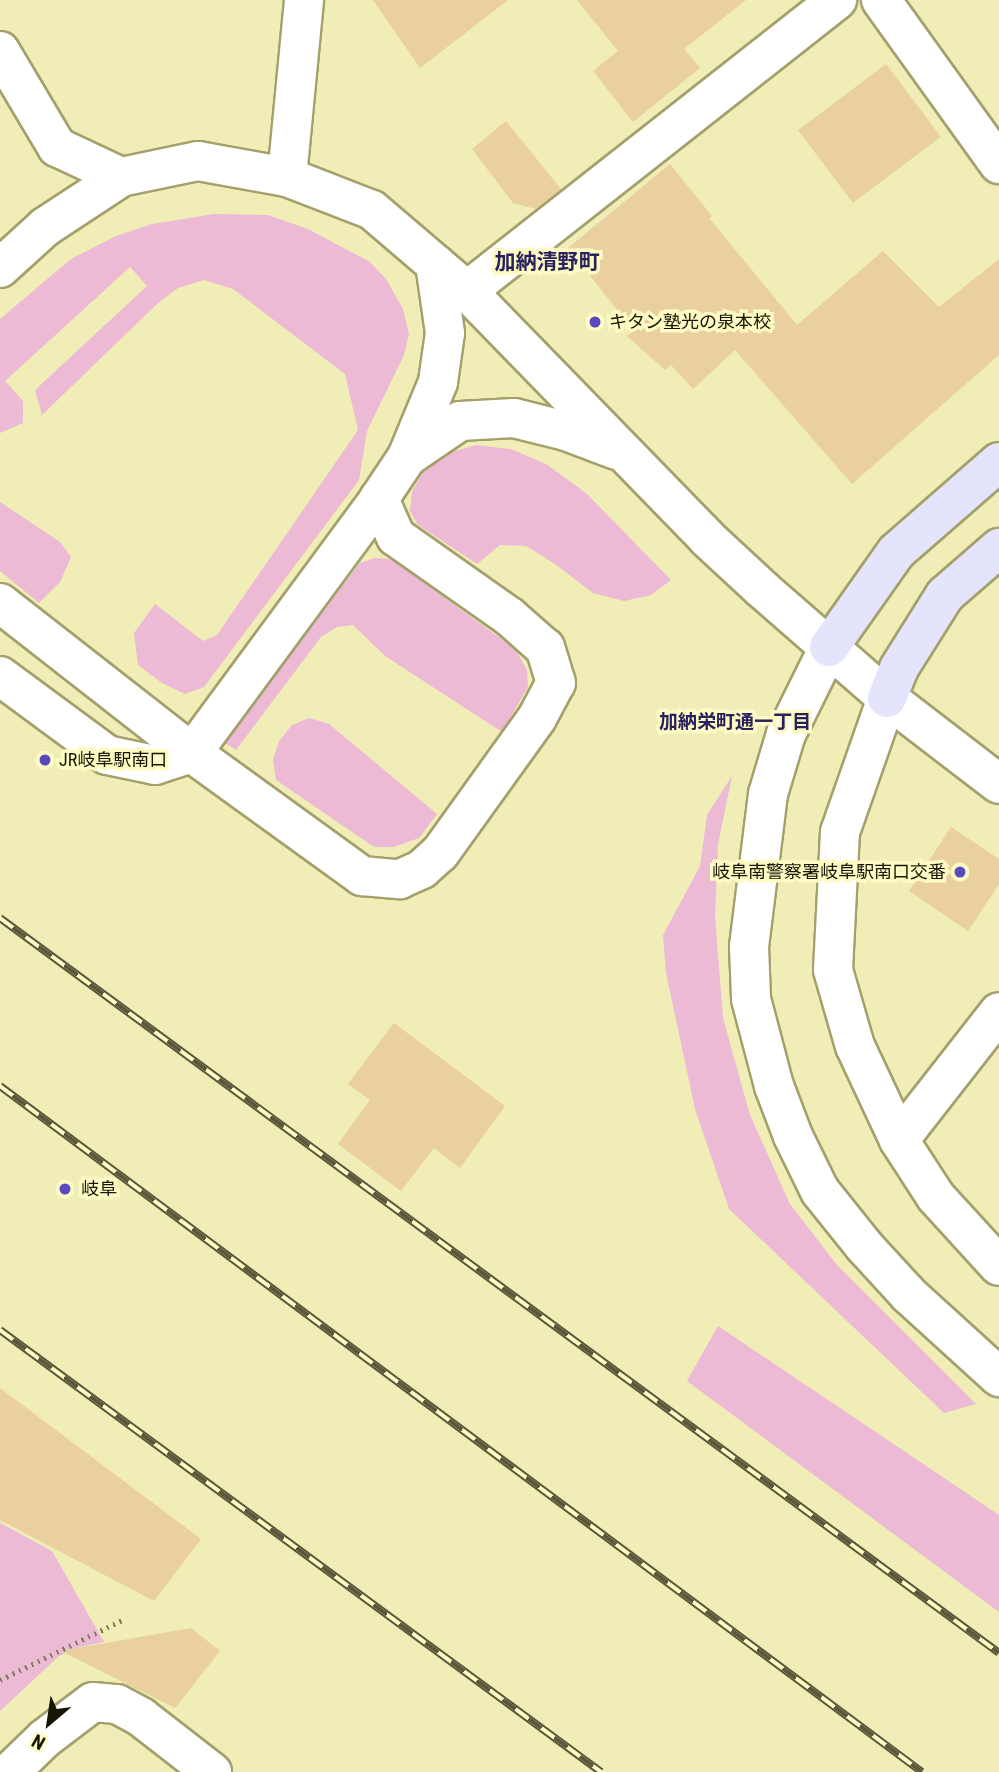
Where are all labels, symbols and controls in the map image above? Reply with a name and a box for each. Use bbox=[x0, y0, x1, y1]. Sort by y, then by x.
district label: 加納清野町 bbox=[495, 249, 599, 275]
place label: キタン塾光の泉本校 bbox=[609, 311, 771, 333]
marker: キタン塾光の泉本校 bbox=[587, 314, 603, 330]
district label: 加納栄町通一丁目 bbox=[659, 711, 811, 733]
place label: JR岐阜駅南口 bbox=[59, 749, 167, 771]
marker: JR岐阜駅南口 bbox=[37, 752, 53, 768]
place label: 岐阜南警察署岐阜駅南口交番 bbox=[712, 861, 946, 883]
marker: 岐阜南警察署岐阜駅南口交番 bbox=[952, 864, 968, 880]
place label: 岐阜 bbox=[81, 1178, 117, 1200]
marker: 岐阜 bbox=[55, 1179, 75, 1199]
north arrow bbox=[14, 1688, 84, 1758]
text: N bbox=[28, 1729, 49, 1755]

